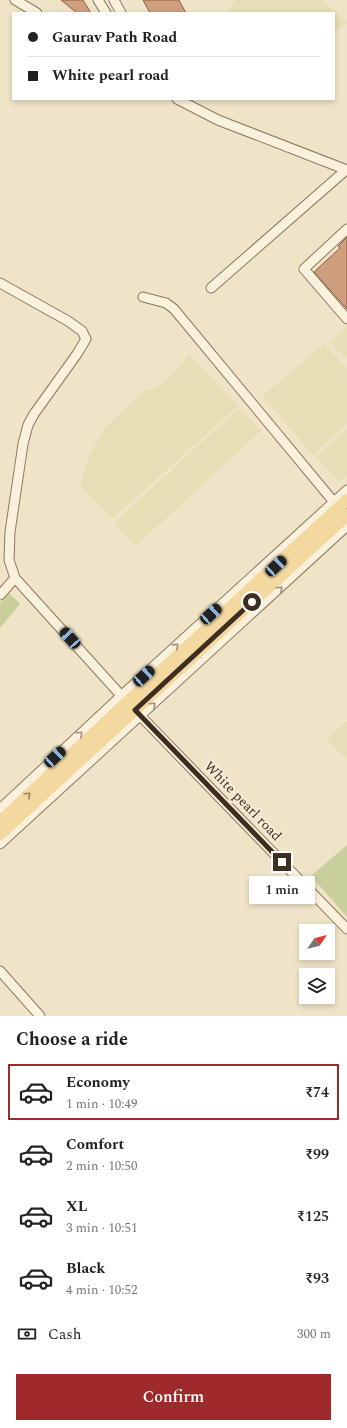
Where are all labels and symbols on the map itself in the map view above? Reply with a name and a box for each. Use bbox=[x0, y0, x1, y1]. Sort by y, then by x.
car bbox=[263, 553, 289, 579]
one-way arrow bbox=[275, 586, 282, 593]
route start bbox=[243, 593, 261, 611]
car bbox=[198, 602, 224, 626]
car bbox=[58, 625, 82, 651]
one-way arrow bbox=[171, 644, 178, 651]
car bbox=[131, 664, 157, 688]
one-way arrow bbox=[148, 702, 156, 710]
one-way arrow bbox=[75, 732, 83, 739]
car bbox=[42, 744, 68, 770]
street label: White pearl road bbox=[199, 756, 287, 846]
one-way arrow bbox=[24, 793, 31, 800]
route end bbox=[273, 853, 291, 871]
callout: 1 min bbox=[249, 876, 315, 904]
north arrow bbox=[299, 924, 335, 960]

